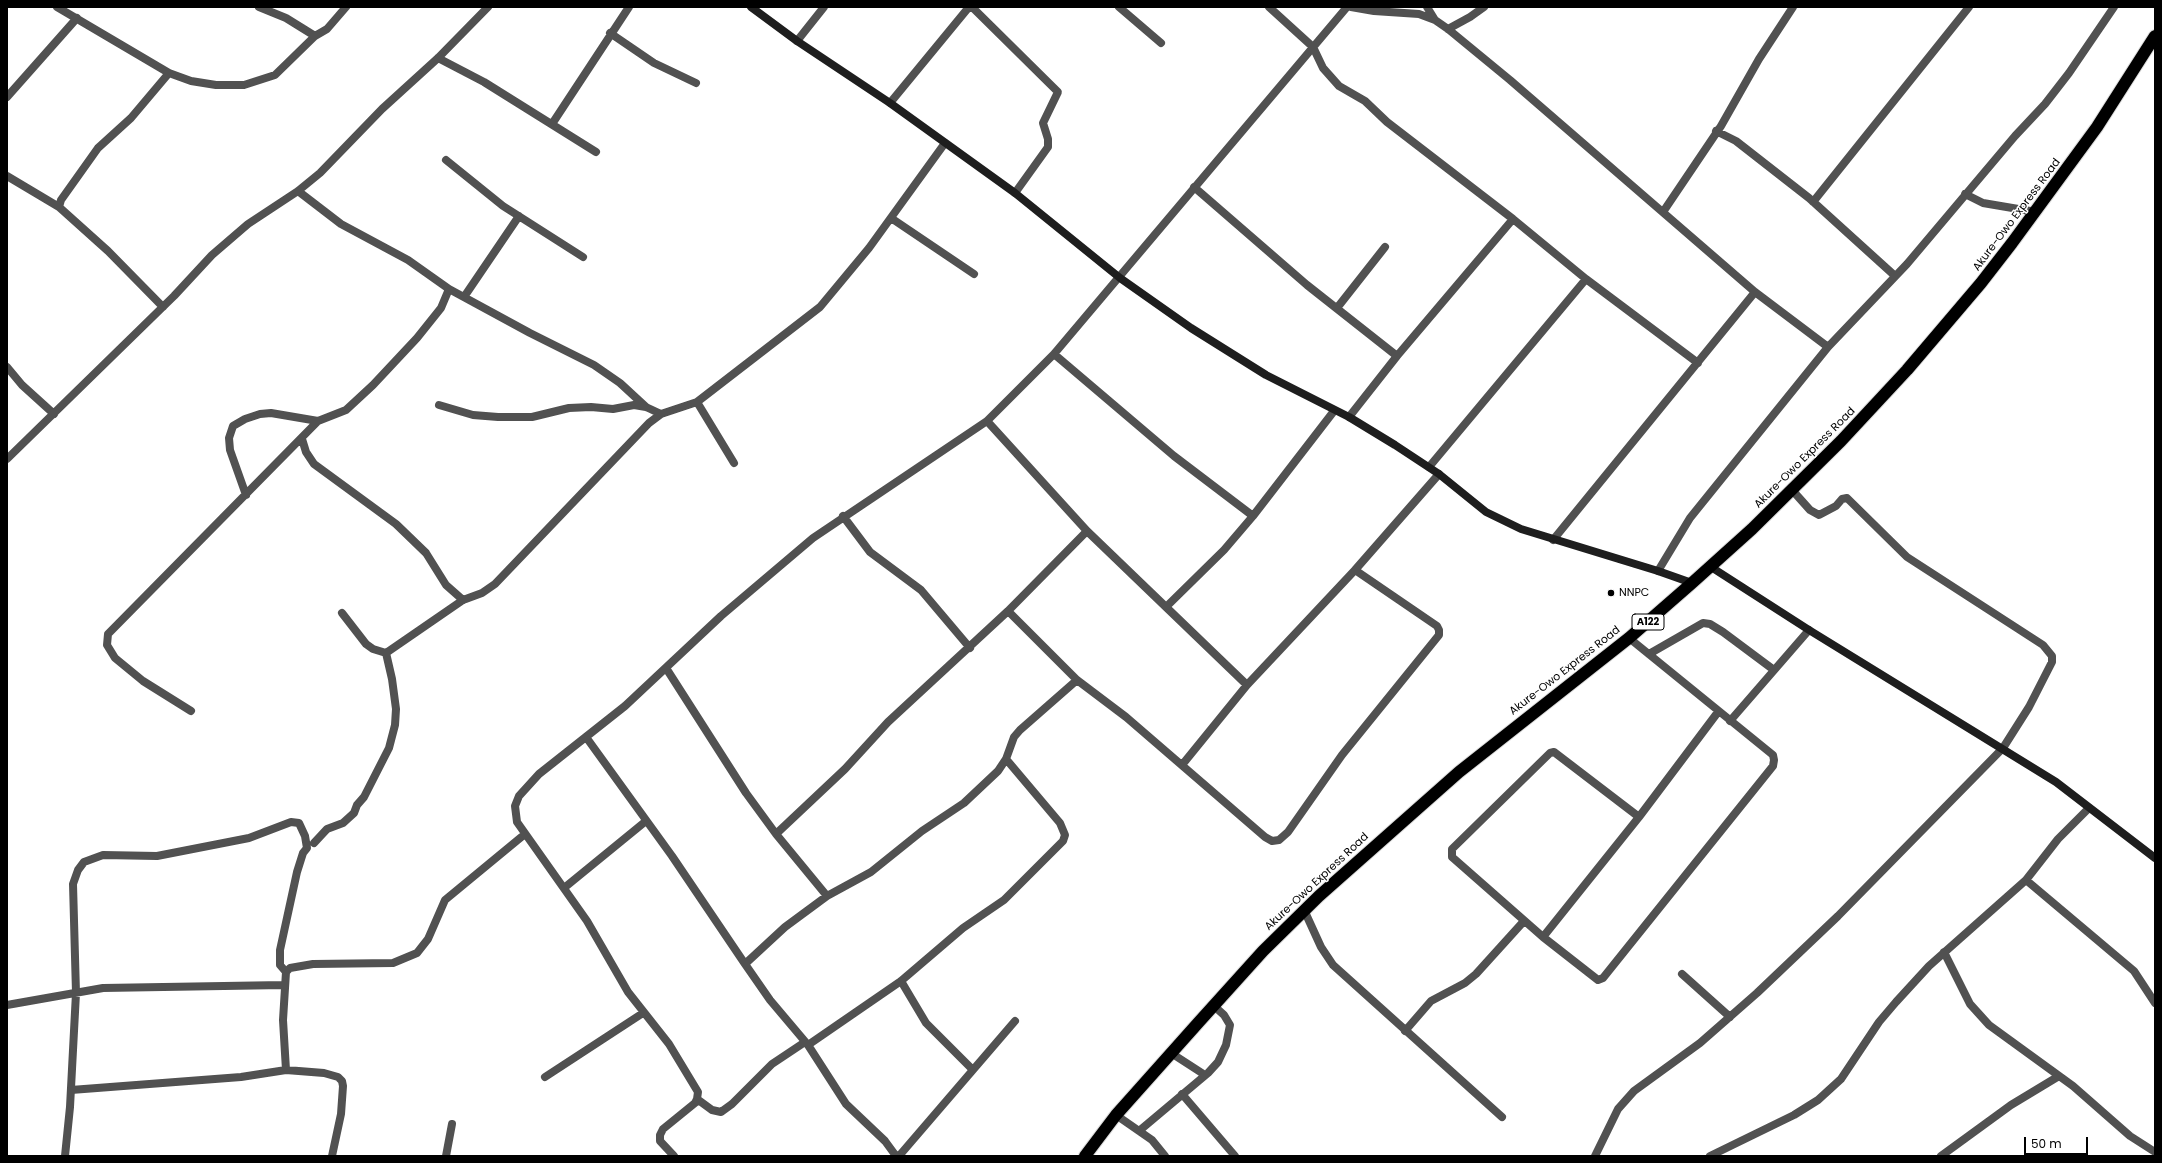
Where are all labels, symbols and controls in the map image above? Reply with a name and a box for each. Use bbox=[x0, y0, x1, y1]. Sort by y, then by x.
street label: Akure-Owo Express Road bbox=[1970, 156, 2064, 274]
street label: Akure-Owo Express Road bbox=[1752, 405, 1858, 511]
place label: NNPC bbox=[1619, 586, 1649, 600]
marker: NNPC bbox=[1606, 588, 1616, 598]
road number: A122 bbox=[1632, 614, 1664, 630]
street label: Akure-Owo Express Road bbox=[1507, 624, 1623, 718]
street label: Akure-Owo Express Road bbox=[1262, 830, 1372, 934]
scale bar bbox=[2026, 1129, 2090, 1155]
text: 50 m bbox=[2031, 1135, 2062, 1152]

